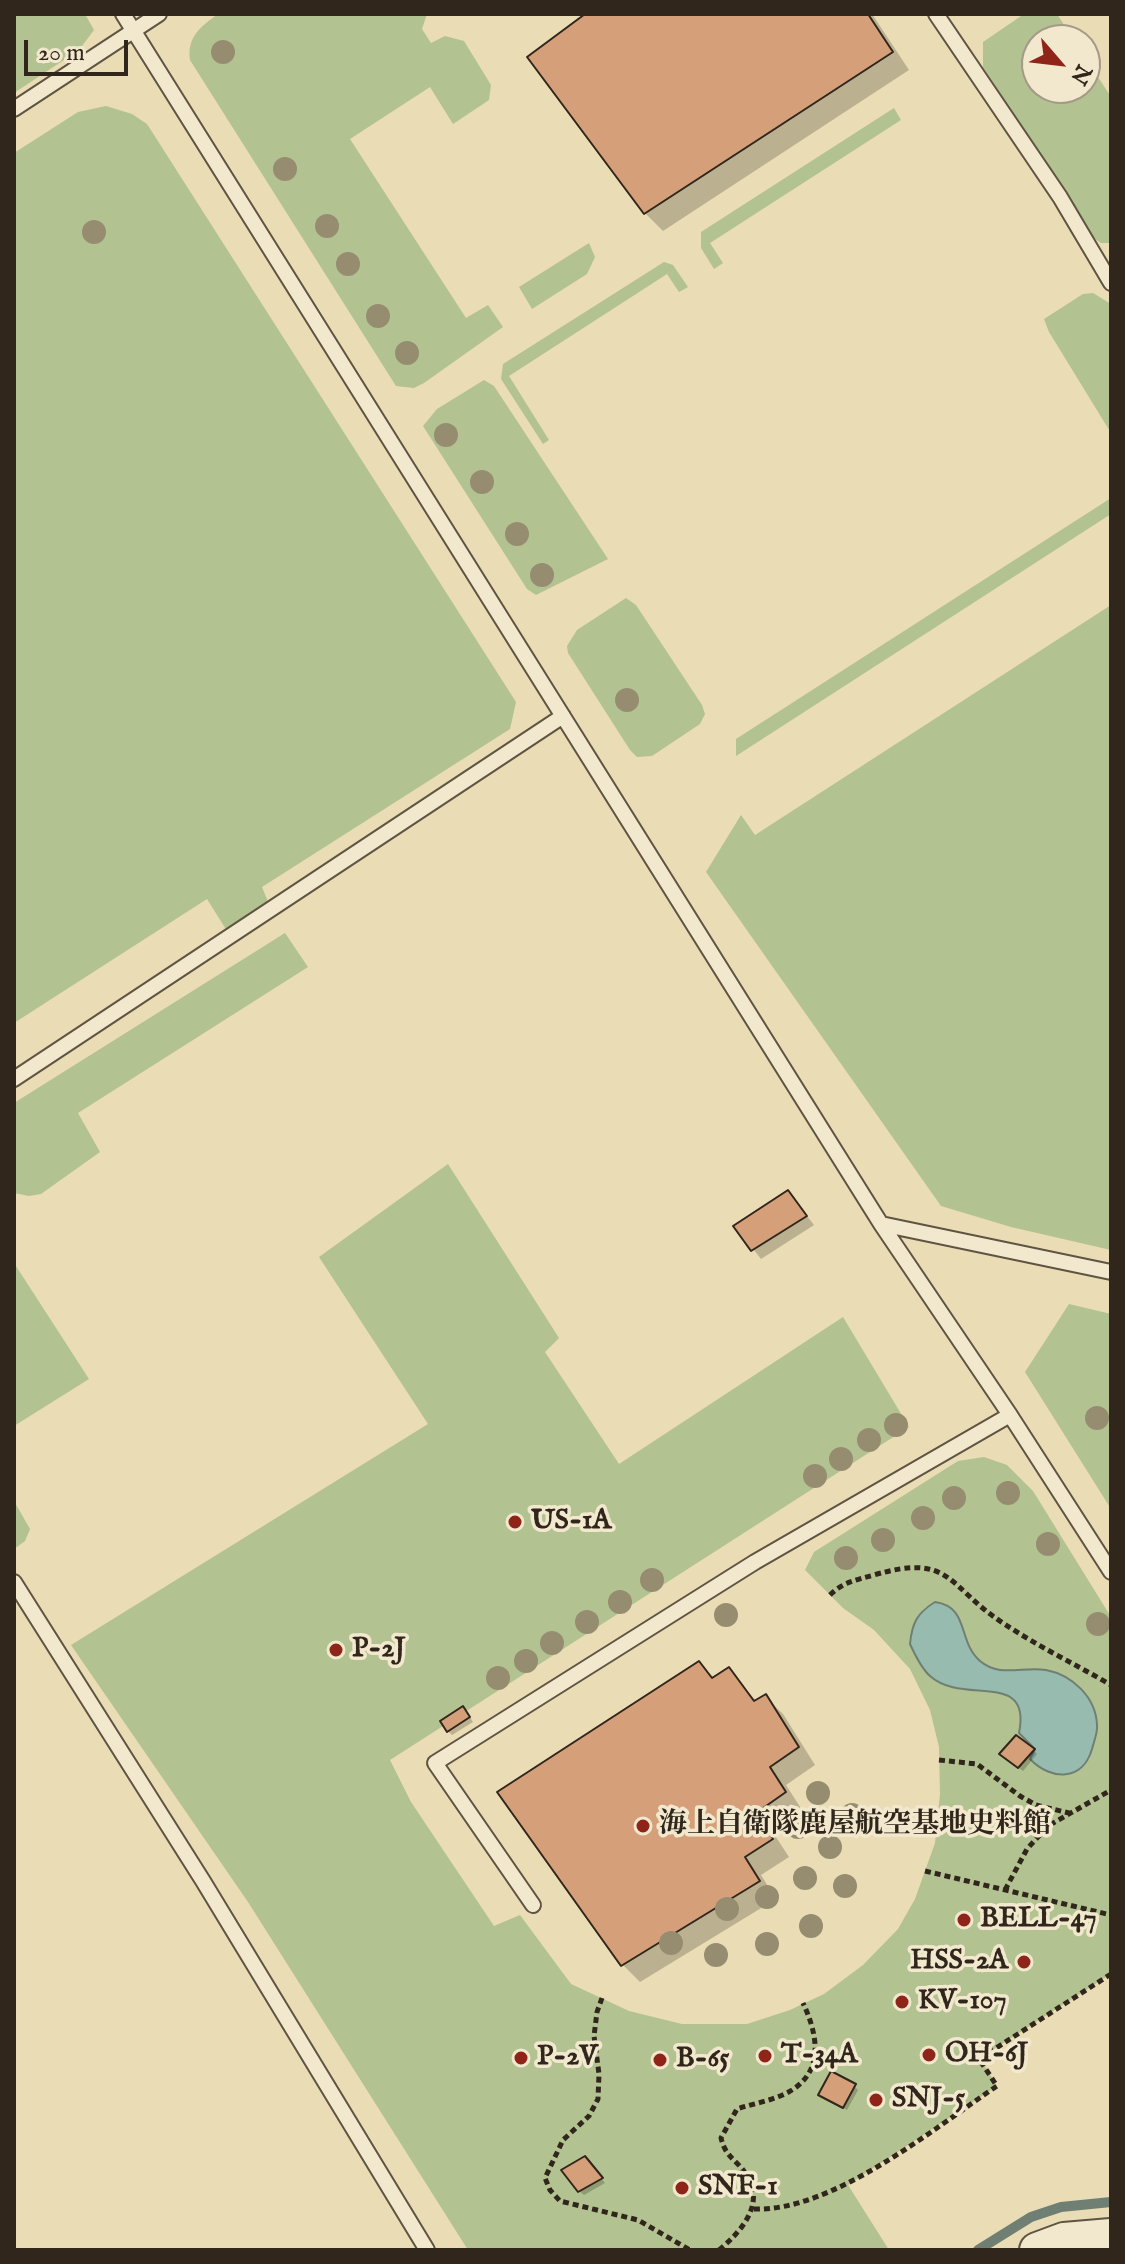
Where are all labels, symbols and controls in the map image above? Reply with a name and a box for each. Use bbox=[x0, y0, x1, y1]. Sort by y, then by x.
scale bar bbox=[28, 24, 132, 74]
north arrow bbox=[1021, 24, 1101, 104]
text: 20 m bbox=[38, 38, 85, 69]
text: N bbox=[1064, 59, 1097, 89]
place label: US-1A bbox=[531, 1505, 611, 1539]
marker: US-1A bbox=[506, 1513, 524, 1531]
place label: P-2J bbox=[352, 1633, 406, 1667]
marker: P-2J bbox=[327, 1641, 345, 1659]
place label: 海上自衛隊鹿屋航空基地史料館 bbox=[659, 1809, 1051, 1843]
marker: 海上自衛隊鹿屋航空基地史料館 bbox=[634, 1817, 652, 1835]
place label: BELL-47 bbox=[980, 1903, 1097, 1937]
marker: BELL-47 bbox=[955, 1911, 973, 1929]
place label: HSS-2A bbox=[910, 1945, 1008, 1979]
marker: HSS-2A bbox=[1015, 1953, 1033, 1971]
place label: KV-107 bbox=[918, 1985, 1007, 2019]
marker: KV-107 bbox=[893, 1993, 911, 2011]
place label: OH-6J bbox=[945, 2038, 1028, 2072]
place label: T-34A bbox=[781, 2039, 857, 2073]
place label: P-2V bbox=[537, 2041, 598, 2075]
place label: B-65 bbox=[676, 2043, 729, 2077]
marker: OH-6J bbox=[920, 2046, 938, 2064]
marker: T-34A bbox=[756, 2047, 774, 2065]
marker: P-2V bbox=[512, 2049, 530, 2067]
marker: B-65 bbox=[651, 2051, 669, 2069]
place label: SNJ-5 bbox=[892, 2083, 965, 2117]
marker: SNJ-5 bbox=[867, 2091, 885, 2109]
place label: SNF-1 bbox=[698, 2171, 778, 2205]
marker: SNF-1 bbox=[673, 2179, 691, 2197]

